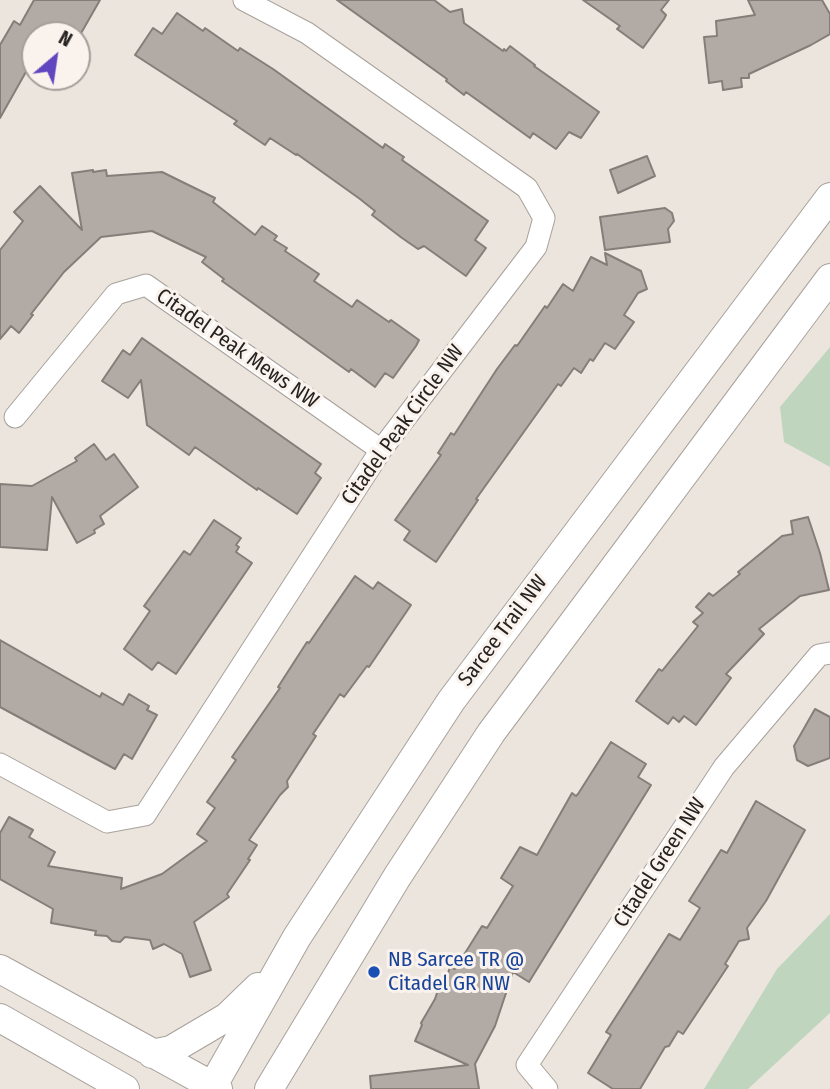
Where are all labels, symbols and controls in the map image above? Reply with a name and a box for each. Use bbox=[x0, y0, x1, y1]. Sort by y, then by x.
north arrow bbox=[21, 21, 91, 91]
text: N bbox=[55, 26, 76, 52]
street label: Citadel Peak Mews NW bbox=[151, 284, 323, 414]
street label: Citadel Peak Circle NW bbox=[337, 340, 469, 510]
street label: Sarcee Trail NW bbox=[453, 571, 553, 691]
street label: Citadel Green NW bbox=[609, 794, 711, 932]
place label: NB Sarcee TR @ Citadel GR NW bbox=[388, 947, 524, 997]
marker: NB Sarcee TR @ Citadel GR NW bbox=[366, 964, 382, 980]

